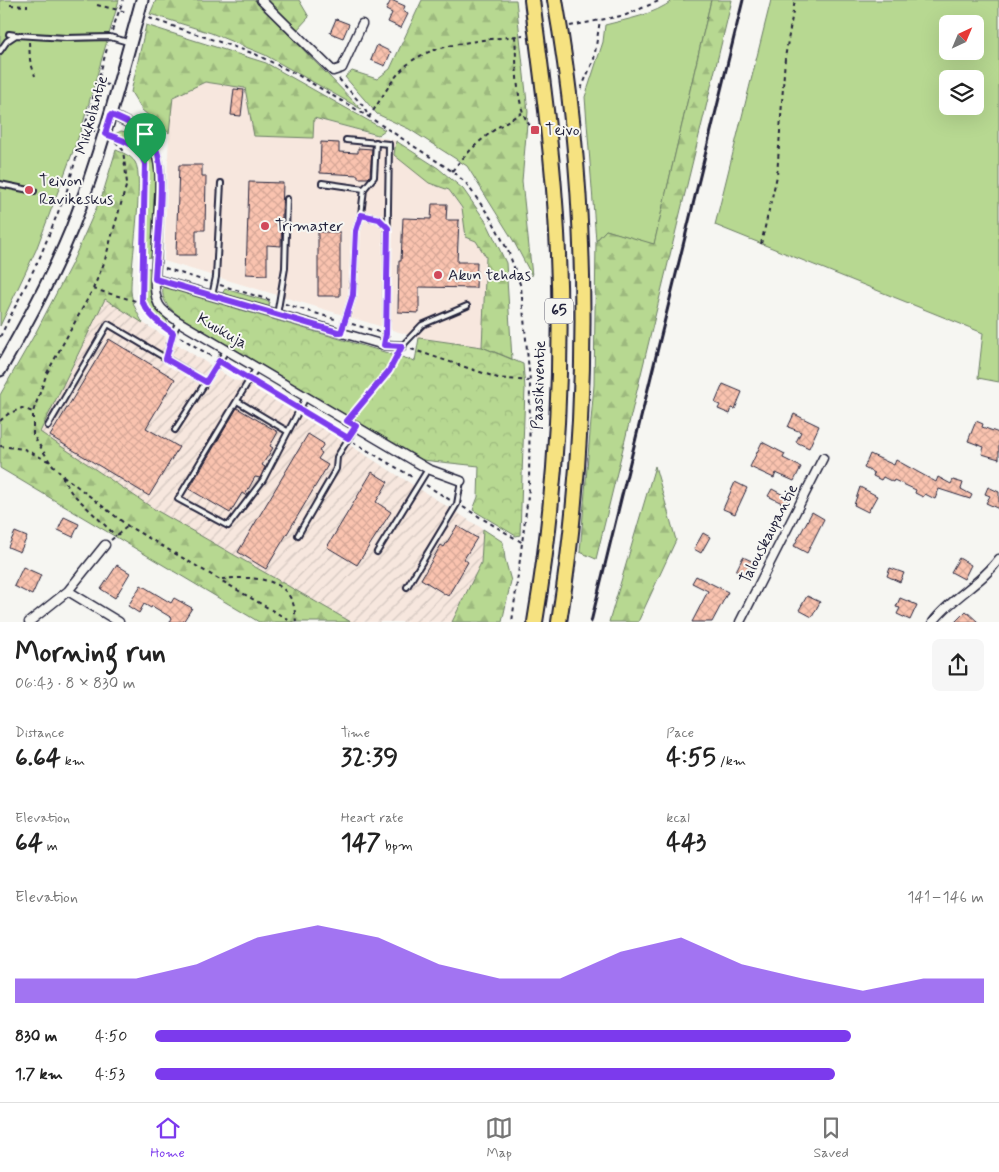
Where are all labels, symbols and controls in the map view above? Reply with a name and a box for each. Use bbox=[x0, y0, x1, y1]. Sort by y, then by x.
north arrow bbox=[939, 15, 984, 60]
map controls bbox=[939, 15, 984, 115]
button: layers bbox=[939, 70, 984, 115]
street label: Mikkolantie bbox=[71, 73, 113, 157]
pin bbox=[124, 113, 166, 164]
icon: arrive bbox=[131, 120, 159, 148]
place label: Teivo bbox=[545, 120, 580, 141]
marker: Teivo bbox=[529, 124, 541, 136]
place label: Teivon Ravikeskus bbox=[39, 171, 113, 210]
marker: Teivon Ravikeskus bbox=[23, 184, 35, 196]
place label: Trimaster bbox=[275, 216, 343, 237]
marker: Trimaster bbox=[259, 220, 271, 232]
place label: Akun tehdas bbox=[448, 265, 531, 286]
marker: Akun tehdas bbox=[432, 269, 444, 281]
road number: 65 bbox=[545, 298, 573, 324]
street label: Kuukuja bbox=[193, 308, 251, 354]
street label: Paasikiventie bbox=[527, 340, 551, 430]
street label: Talouskaupantie bbox=[735, 480, 803, 588]
text: Morning run bbox=[15, 635, 166, 672]
button: share bbox=[932, 639, 984, 691]
text: 06:43 · 8 × 830 m bbox=[15, 673, 135, 694]
text: Distance bbox=[15, 724, 64, 742]
text: Time bbox=[341, 724, 370, 742]
text: Pace bbox=[666, 724, 694, 742]
text: 6.64 bbox=[15, 742, 61, 775]
text: 32:39 bbox=[341, 742, 398, 775]
text: 4:55 bbox=[666, 742, 716, 775]
text: km bbox=[61, 752, 85, 770]
text: /km bbox=[716, 752, 746, 770]
text: Elevation bbox=[15, 809, 70, 827]
text: Heart rate bbox=[341, 809, 404, 827]
text: kcal bbox=[666, 809, 690, 827]
text: 64 bbox=[15, 827, 43, 860]
text: 147 bbox=[341, 827, 381, 860]
text: 443 bbox=[666, 827, 706, 860]
text: m bbox=[43, 837, 58, 855]
text: bpm bbox=[381, 837, 413, 855]
text: Elevation bbox=[15, 887, 78, 908]
text: 141–146 m bbox=[907, 887, 984, 908]
text: 830 m bbox=[15, 1026, 57, 1047]
text: 4:50 bbox=[95, 1026, 127, 1047]
text: 1.7 km bbox=[15, 1064, 63, 1085]
text: 4:53 bbox=[95, 1064, 125, 1085]
tab: Home bbox=[150, 1114, 185, 1162]
tab: Map bbox=[485, 1114, 513, 1162]
tab: Saved bbox=[813, 1114, 849, 1162]

